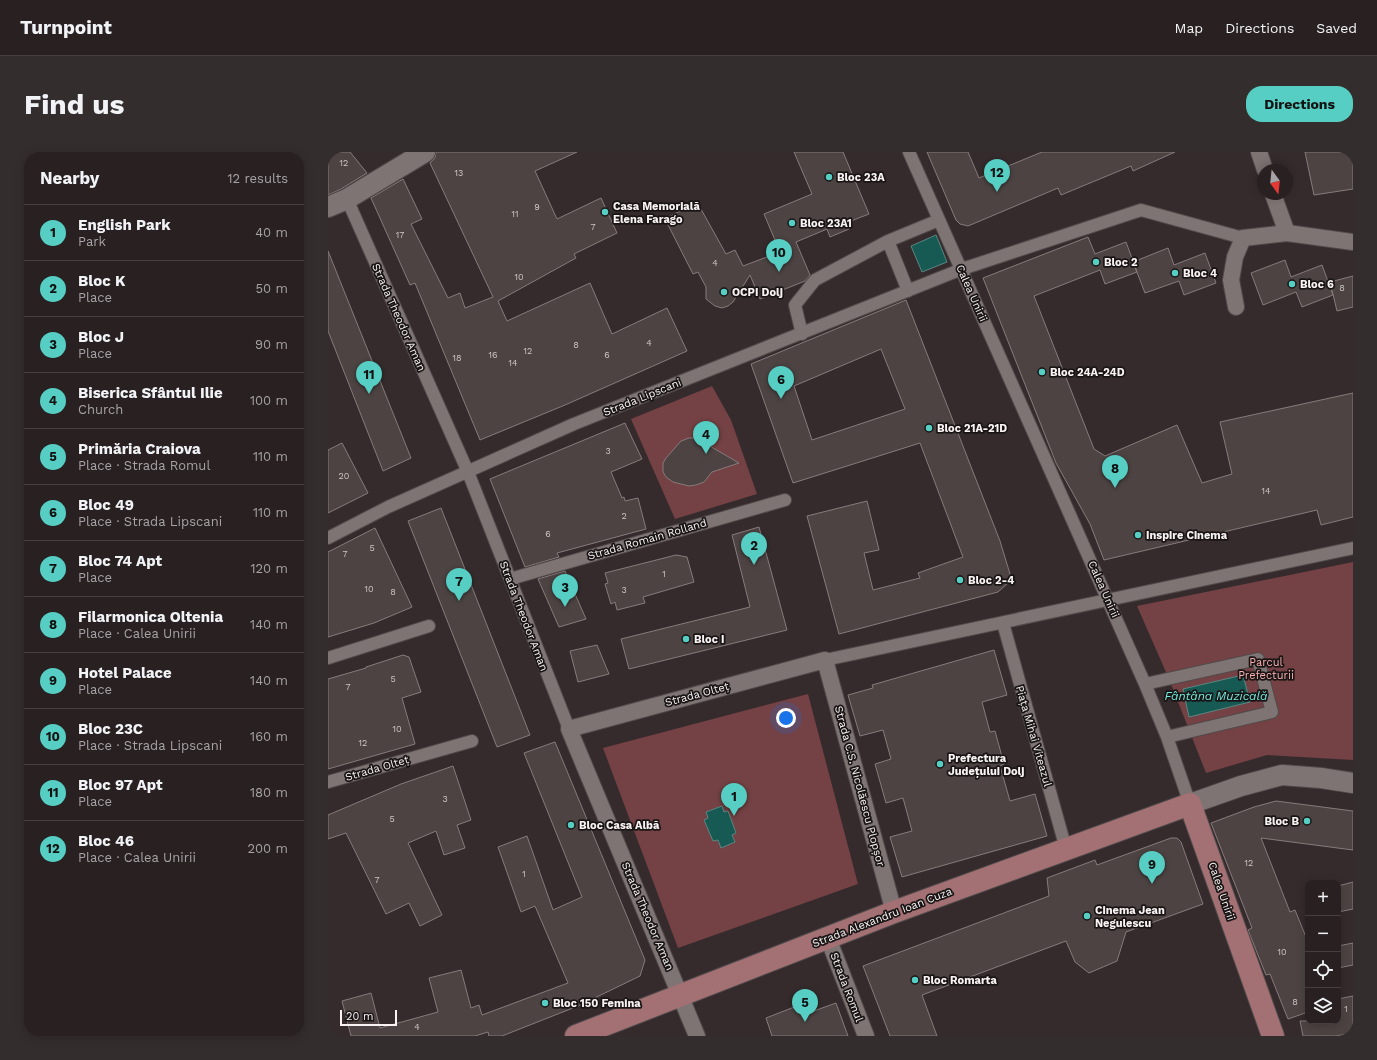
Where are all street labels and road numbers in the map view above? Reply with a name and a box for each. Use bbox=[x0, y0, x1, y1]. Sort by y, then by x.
street label: Strada Theodor Aman bbox=[369, 261, 428, 373]
street label: Calea Unirii bbox=[953, 263, 990, 324]
street label: Strada Lipscani bbox=[601, 376, 683, 419]
street label: Strada Romain Rolland bbox=[586, 516, 708, 563]
street label: Strada Theodor Aman bbox=[497, 559, 550, 673]
street label: Calea Unirii bbox=[1085, 559, 1122, 620]
street label: Strada Olteț bbox=[664, 680, 731, 709]
street label: Piața Mihai Viteazul bbox=[1013, 684, 1054, 789]
street label: Strada C.S. Nicolăescu Plopșor bbox=[832, 704, 887, 868]
street label: Strada Olteț bbox=[344, 753, 411, 784]
street label: Strada Theodor Aman bbox=[619, 860, 676, 972]
street label: Calea Unirii bbox=[1205, 860, 1238, 922]
street label: Strada Alexandru Ioan Cuza bbox=[810, 885, 954, 950]
street label: Strada Romul bbox=[827, 951, 866, 1024]

